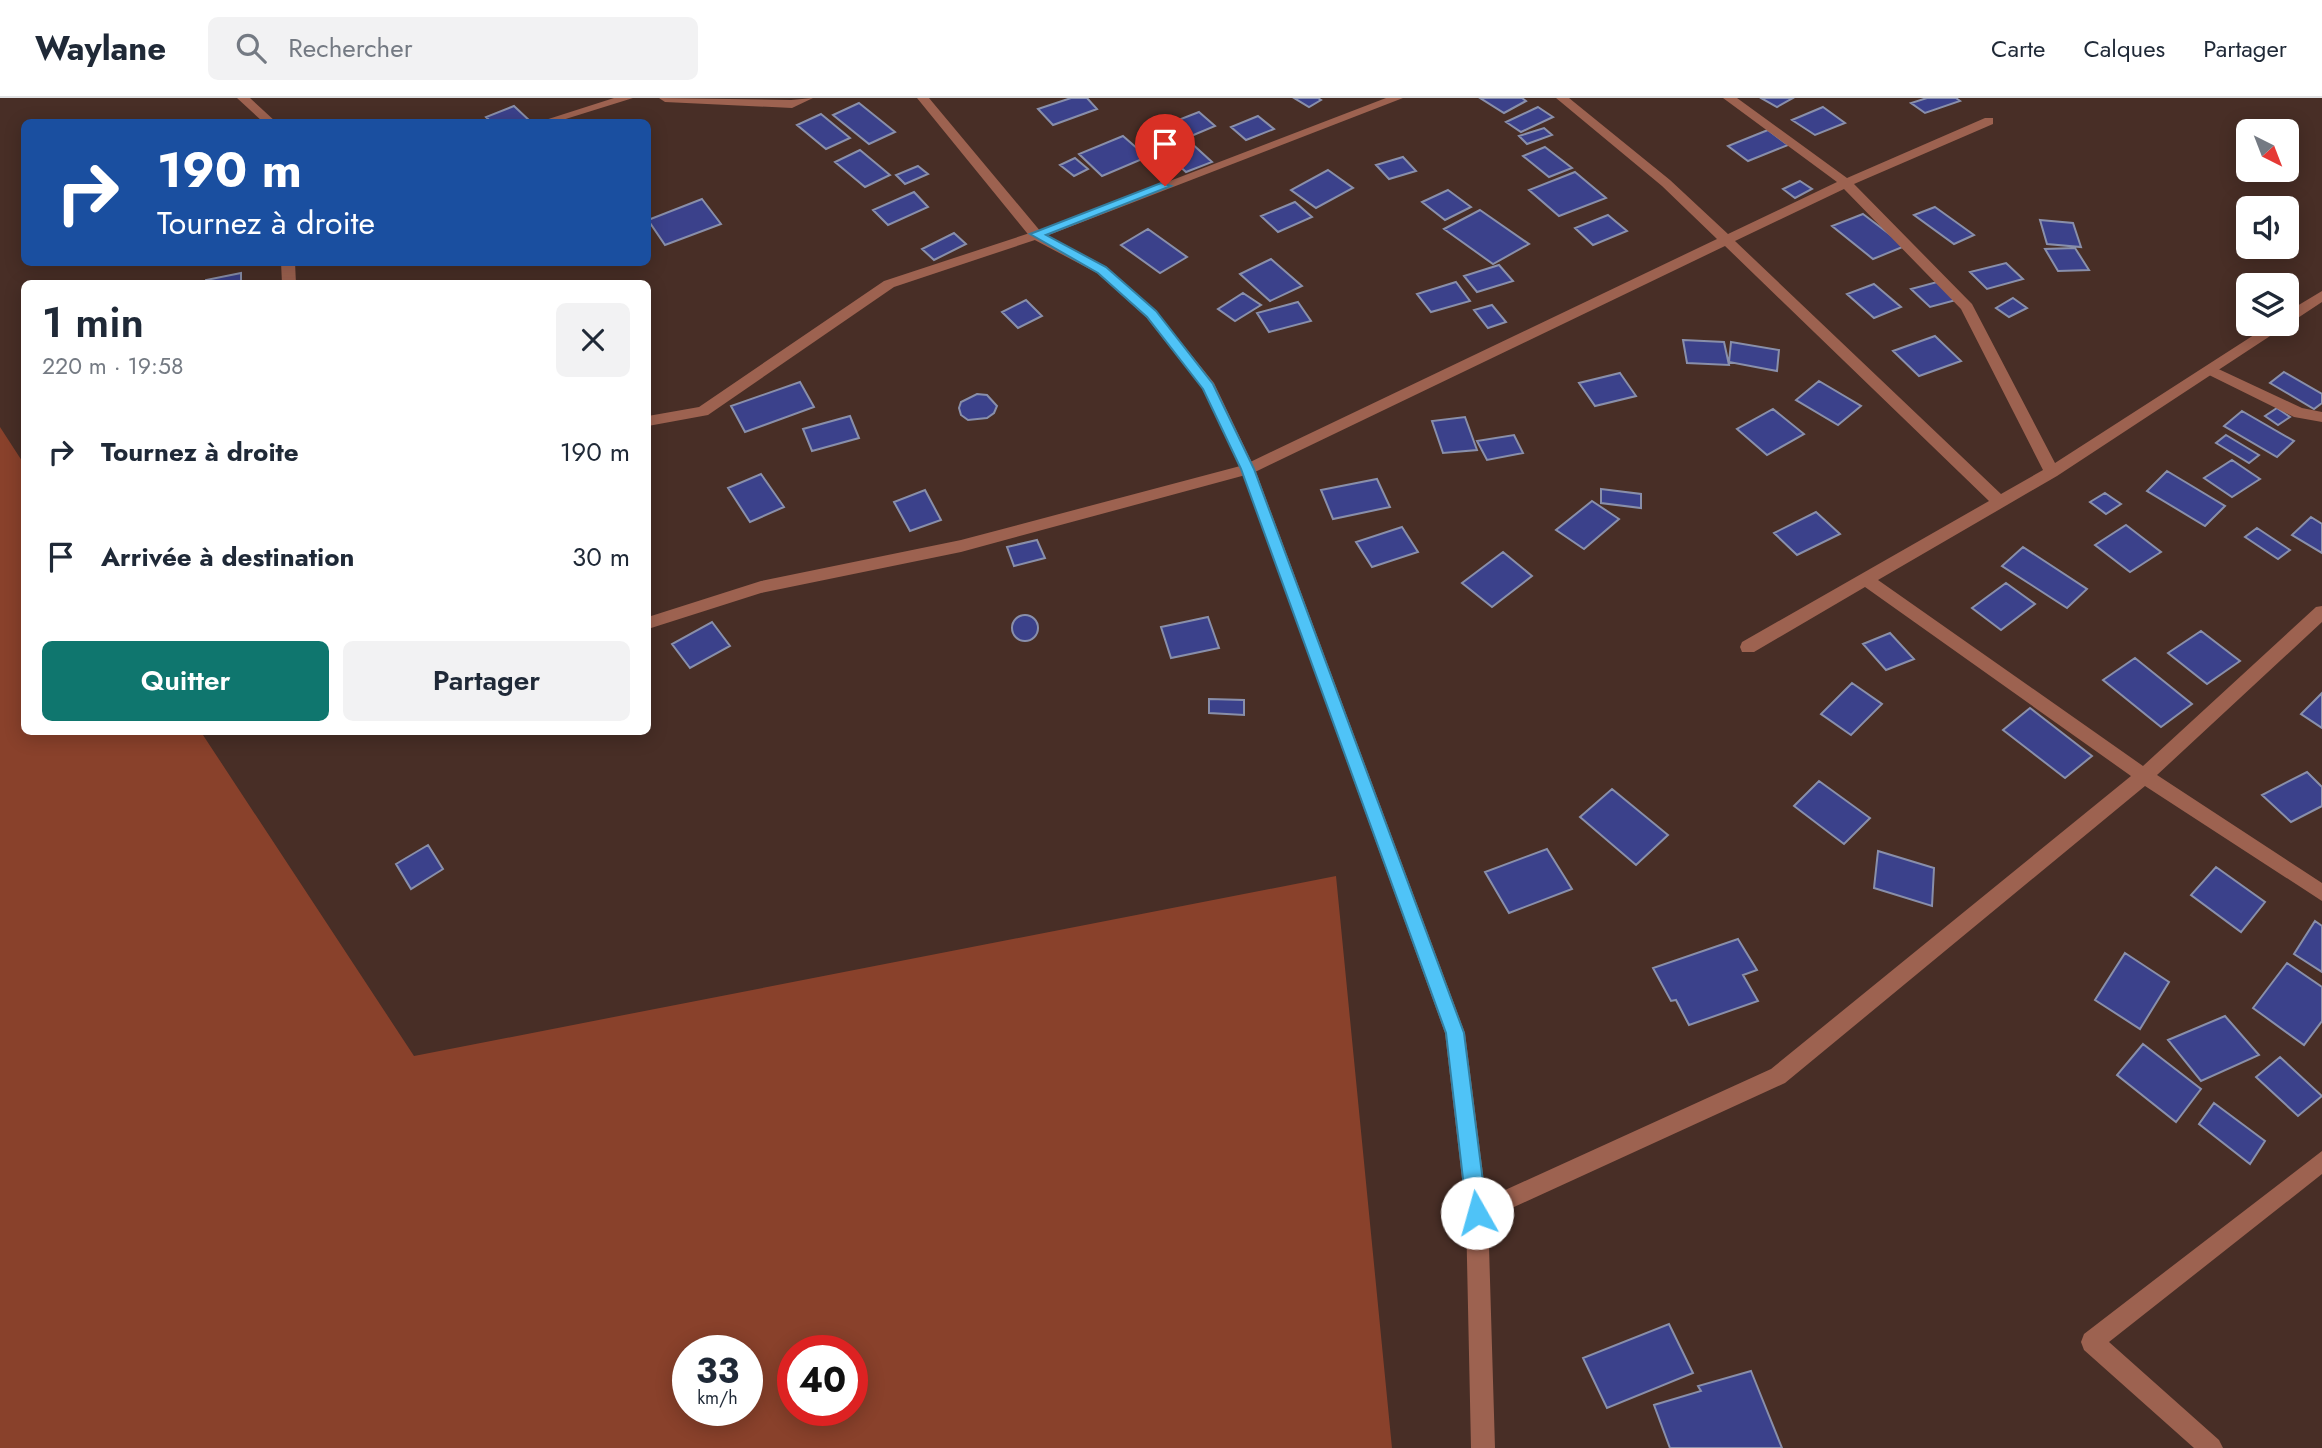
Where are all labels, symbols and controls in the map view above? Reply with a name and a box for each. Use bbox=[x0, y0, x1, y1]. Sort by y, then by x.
search box bbox=[208, 17, 698, 80]
text: Waylane bbox=[35, 25, 166, 72]
icon: search bbox=[232, 29, 270, 67]
text: Rechercher bbox=[288, 29, 413, 67]
text: Carte bbox=[1991, 31, 2045, 66]
text: Calques bbox=[2083, 31, 2165, 66]
text: Partager bbox=[2203, 31, 2287, 66]
pin bbox=[1135, 114, 1195, 186]
north arrow bbox=[2236, 119, 2300, 182]
map controls bbox=[2236, 119, 2299, 336]
icon: arrive bbox=[1146, 125, 1184, 163]
text: 190 m bbox=[157, 135, 302, 205]
icon: right bbox=[42, 147, 133, 238]
button: sound bbox=[2236, 196, 2299, 259]
text: Tournez à droite bbox=[157, 200, 375, 246]
button: layers bbox=[2236, 273, 2299, 336]
text: 1 min bbox=[42, 292, 144, 353]
button: close bbox=[556, 303, 630, 377]
text: 220 m · 19:58 bbox=[42, 349, 184, 383]
icon: right bbox=[42, 433, 80, 471]
text: Tournez à droite bbox=[101, 433, 299, 471]
text: 190 m bbox=[560, 433, 630, 471]
icon: arrive bbox=[42, 538, 80, 576]
text: Arrivée à destination bbox=[101, 538, 354, 576]
text: 30 m bbox=[572, 538, 630, 576]
button: Quitter bbox=[42, 641, 329, 721]
button: Partager bbox=[343, 641, 630, 721]
position arrow bbox=[1440, 1176, 1514, 1250]
speed limit sign: 40 bbox=[777, 1335, 868, 1426]
text: 33 bbox=[696, 1346, 739, 1396]
text: km/h bbox=[697, 1385, 738, 1411]

